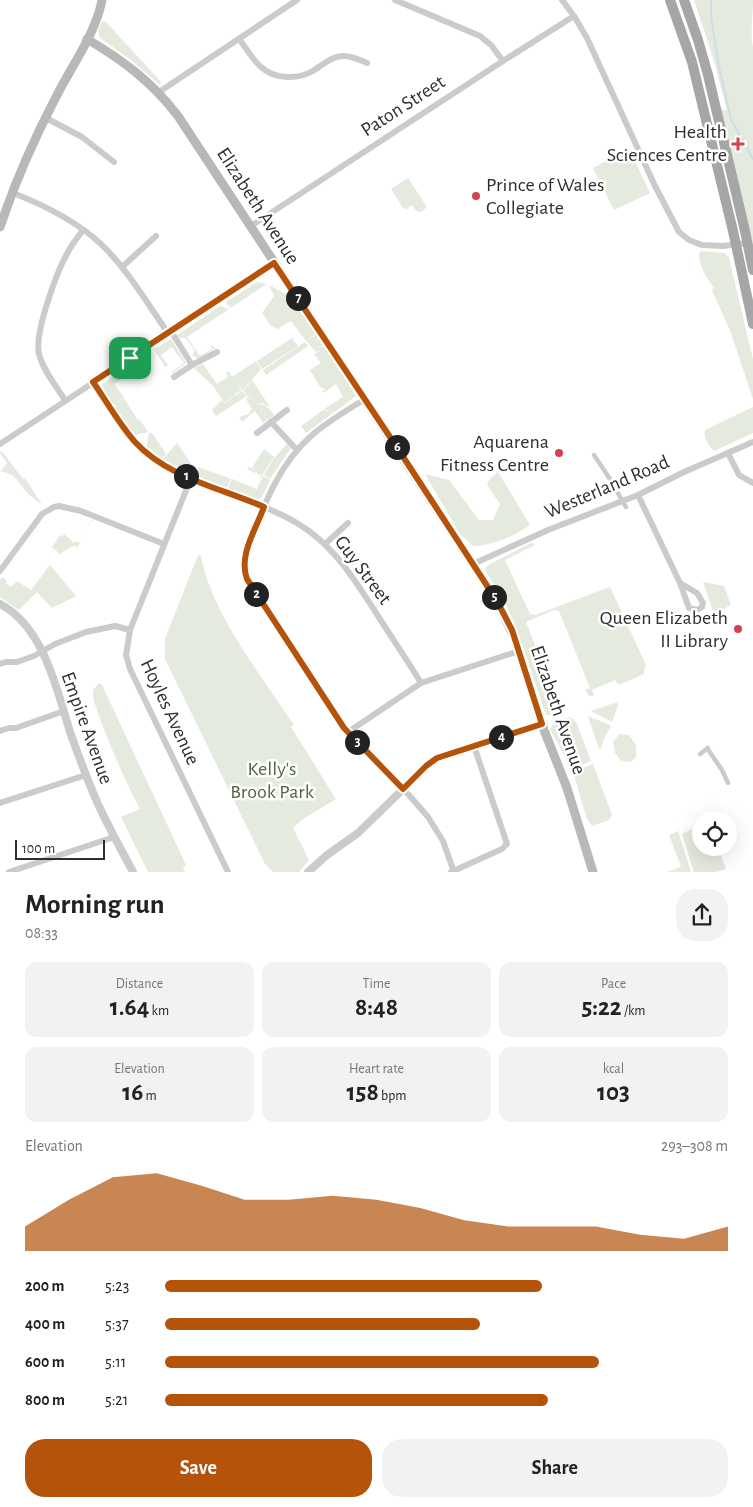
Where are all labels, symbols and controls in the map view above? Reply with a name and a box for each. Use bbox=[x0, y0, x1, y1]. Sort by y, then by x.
street label: Paton Street bbox=[357, 71, 449, 140]
place label: Health Sciences Centre bbox=[607, 122, 727, 165]
marker: Health Sciences Centre bbox=[731, 137, 745, 151]
street label: Elizabeth Avenue bbox=[213, 144, 303, 268]
place label: Prince of Wales Collegiate bbox=[486, 175, 604, 218]
marker: Prince of Wales Collegiate bbox=[470, 190, 482, 202]
pin: 7 bbox=[286, 286, 310, 310]
text: 7 bbox=[295, 291, 302, 305]
pin bbox=[109, 337, 151, 379]
icon: arrive bbox=[116, 344, 144, 372]
place label: Aquarena Fitness Centre bbox=[440, 432, 549, 475]
pin: 6 bbox=[384, 434, 410, 460]
text: 6 bbox=[394, 440, 401, 454]
marker: Aquarena Fitness Centre bbox=[553, 447, 565, 459]
street label: Westerland Road bbox=[542, 452, 672, 522]
pin: 1 bbox=[174, 464, 198, 488]
text: 1 bbox=[184, 469, 189, 483]
street label: Guy Street bbox=[331, 532, 396, 609]
pin: 2 bbox=[244, 582, 268, 606]
pin: 5 bbox=[482, 584, 506, 610]
text: 2 bbox=[253, 587, 260, 601]
text: 5 bbox=[491, 590, 498, 604]
place label: Queen Elizabeth II Library bbox=[600, 608, 728, 651]
marker: Queen Elizabeth II Library bbox=[732, 623, 744, 635]
street label: Elizabeth Avenue bbox=[527, 643, 589, 777]
street label: Hoyles Avenue bbox=[137, 656, 203, 768]
street label: Empire Avenue bbox=[57, 669, 117, 787]
pin: 4 bbox=[488, 724, 514, 750]
pin: 3 bbox=[344, 730, 370, 754]
text: 4 bbox=[498, 730, 505, 744]
text: 3 bbox=[354, 735, 361, 749]
park label: Kelly's Brook Park bbox=[230, 759, 314, 802]
map controls bbox=[692, 811, 737, 856]
button: locate bbox=[692, 811, 737, 856]
scale bar bbox=[15, 837, 105, 860]
text: 100 m bbox=[22, 842, 55, 856]
button: share bbox=[676, 889, 728, 941]
text: Morning run bbox=[25, 891, 165, 919]
text: 08:33 bbox=[25, 925, 58, 941]
text: Distance bbox=[116, 977, 163, 991]
text: Time bbox=[363, 977, 390, 991]
text: Pace bbox=[601, 977, 626, 991]
text: 1.64 bbox=[110, 995, 149, 1020]
text: 8:48 bbox=[355, 995, 398, 1020]
text: 5:22 bbox=[582, 995, 622, 1020]
text: km bbox=[149, 1004, 169, 1018]
text: /km bbox=[622, 1004, 646, 1018]
text: Elevation bbox=[114, 1062, 165, 1076]
text: Heart rate bbox=[349, 1062, 404, 1076]
text: kcal bbox=[603, 1062, 624, 1076]
text: 16 bbox=[122, 1080, 143, 1105]
text: 158 bbox=[347, 1080, 379, 1105]
text: 103 bbox=[597, 1080, 630, 1105]
text: m bbox=[143, 1089, 157, 1103]
text: bpm bbox=[379, 1089, 406, 1103]
text: Elevation bbox=[25, 1138, 83, 1154]
text: 293–308 m bbox=[661, 1138, 728, 1154]
text: 200 m bbox=[25, 1278, 65, 1294]
text: 5:23 bbox=[105, 1278, 129, 1294]
text: 400 m bbox=[25, 1316, 65, 1332]
text: 5:37 bbox=[105, 1316, 129, 1332]
text: 600 m bbox=[25, 1354, 65, 1370]
text: 5:11 bbox=[105, 1354, 126, 1370]
text: 800 m bbox=[25, 1392, 65, 1408]
text: 5:21 bbox=[105, 1392, 128, 1408]
button: Save bbox=[25, 1439, 372, 1497]
button: Share bbox=[382, 1439, 728, 1497]

